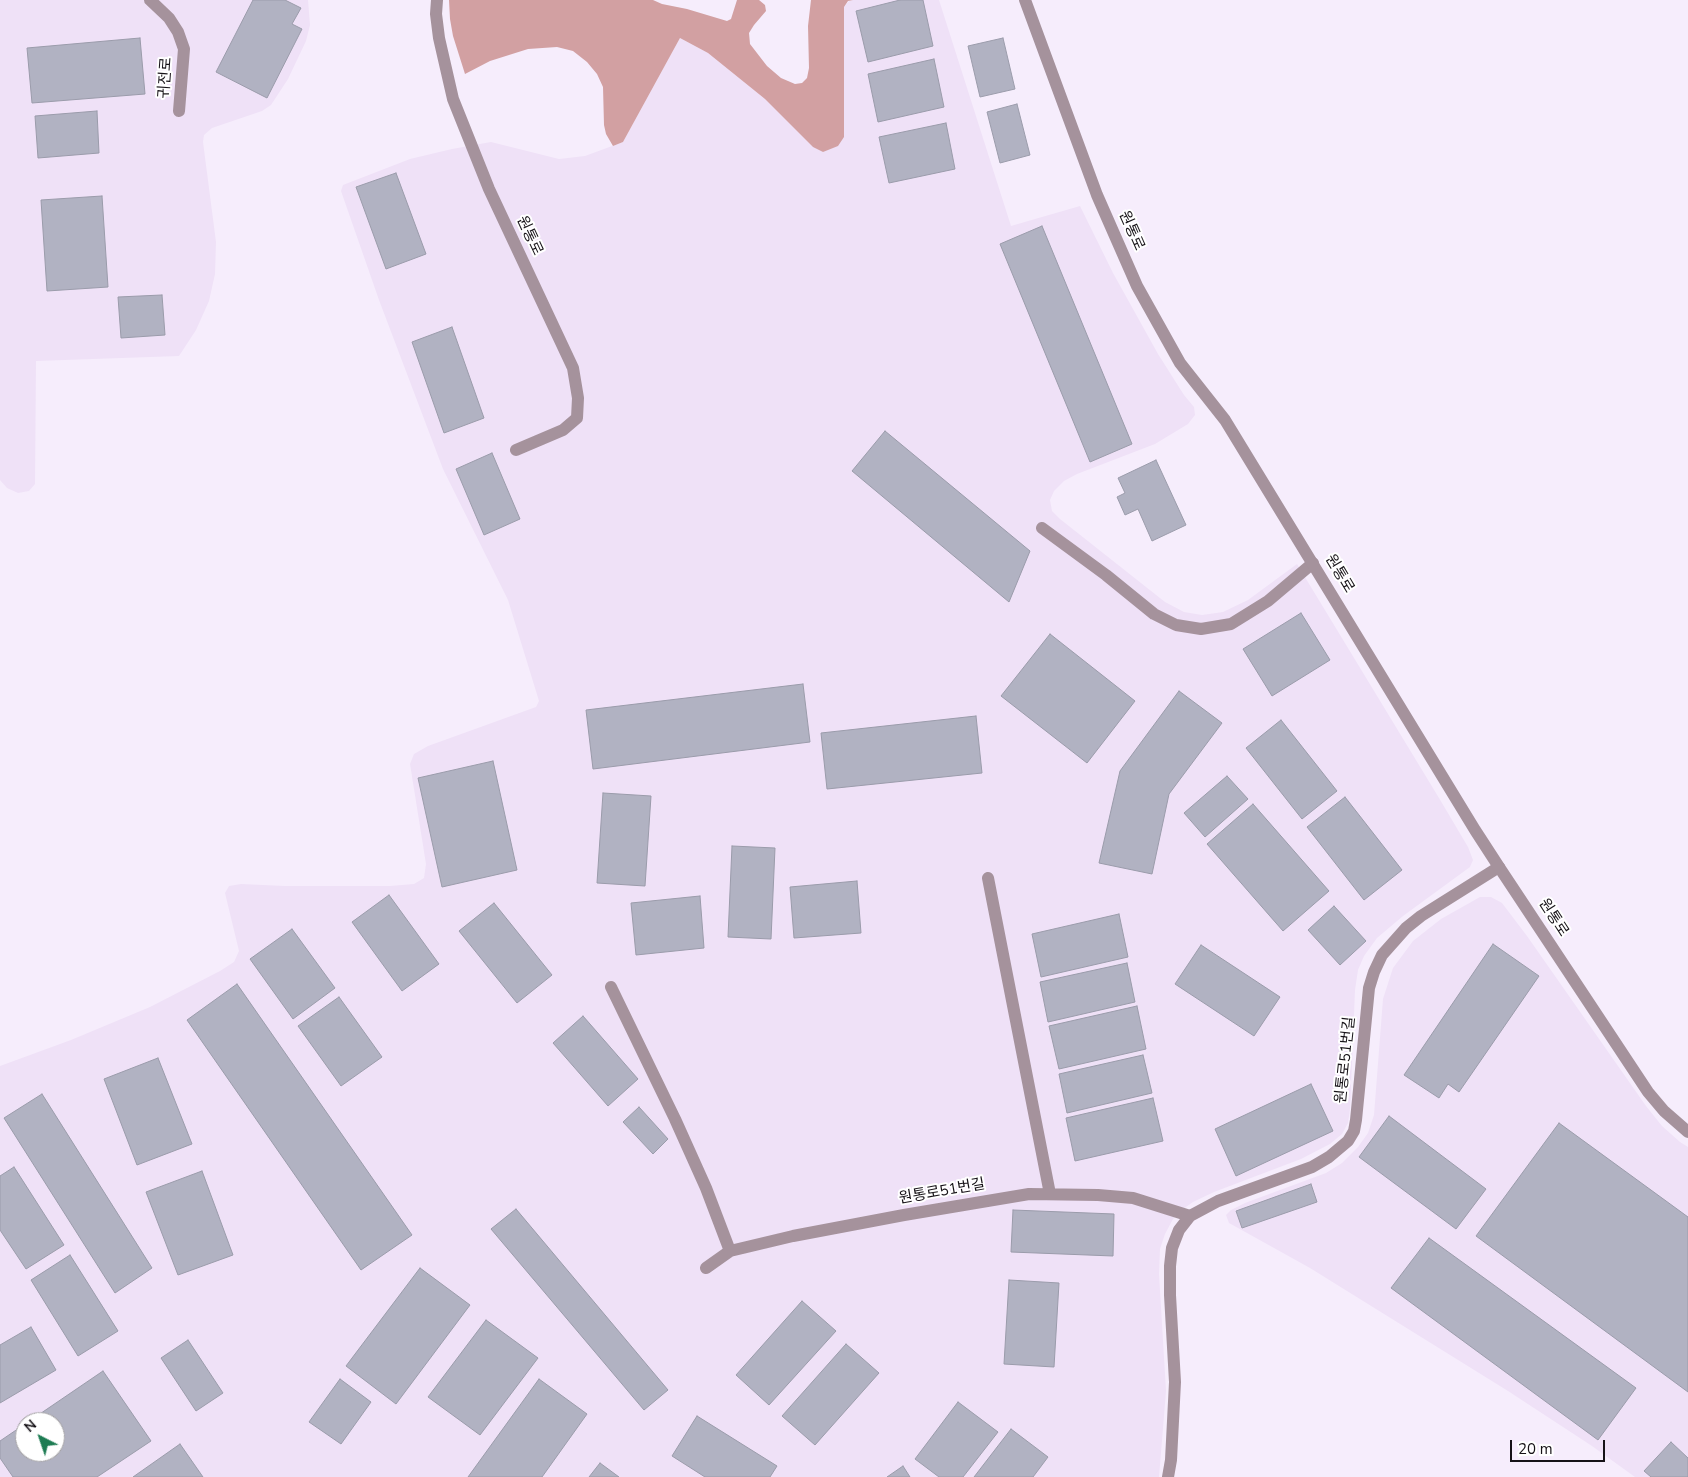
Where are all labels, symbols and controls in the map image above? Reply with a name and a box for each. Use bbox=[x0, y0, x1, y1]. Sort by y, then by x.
street label: 귀전로 bbox=[156, 57, 176, 99]
street label: 원통로 bbox=[1114, 208, 1148, 254]
street label: 원통로 bbox=[512, 213, 546, 259]
street label: 원통로 bbox=[1321, 552, 1357, 596]
street label: 원통로 bbox=[1534, 896, 1572, 940]
street label: 원통로51번길 bbox=[1333, 1016, 1359, 1104]
street label: 원통로51번길 bbox=[898, 1176, 986, 1208]
north arrow bbox=[15, 1412, 65, 1462]
text: N bbox=[20, 1415, 41, 1437]
scale bar bbox=[1513, 1430, 1608, 1462]
text: 20 m bbox=[1518, 1439, 1553, 1459]

